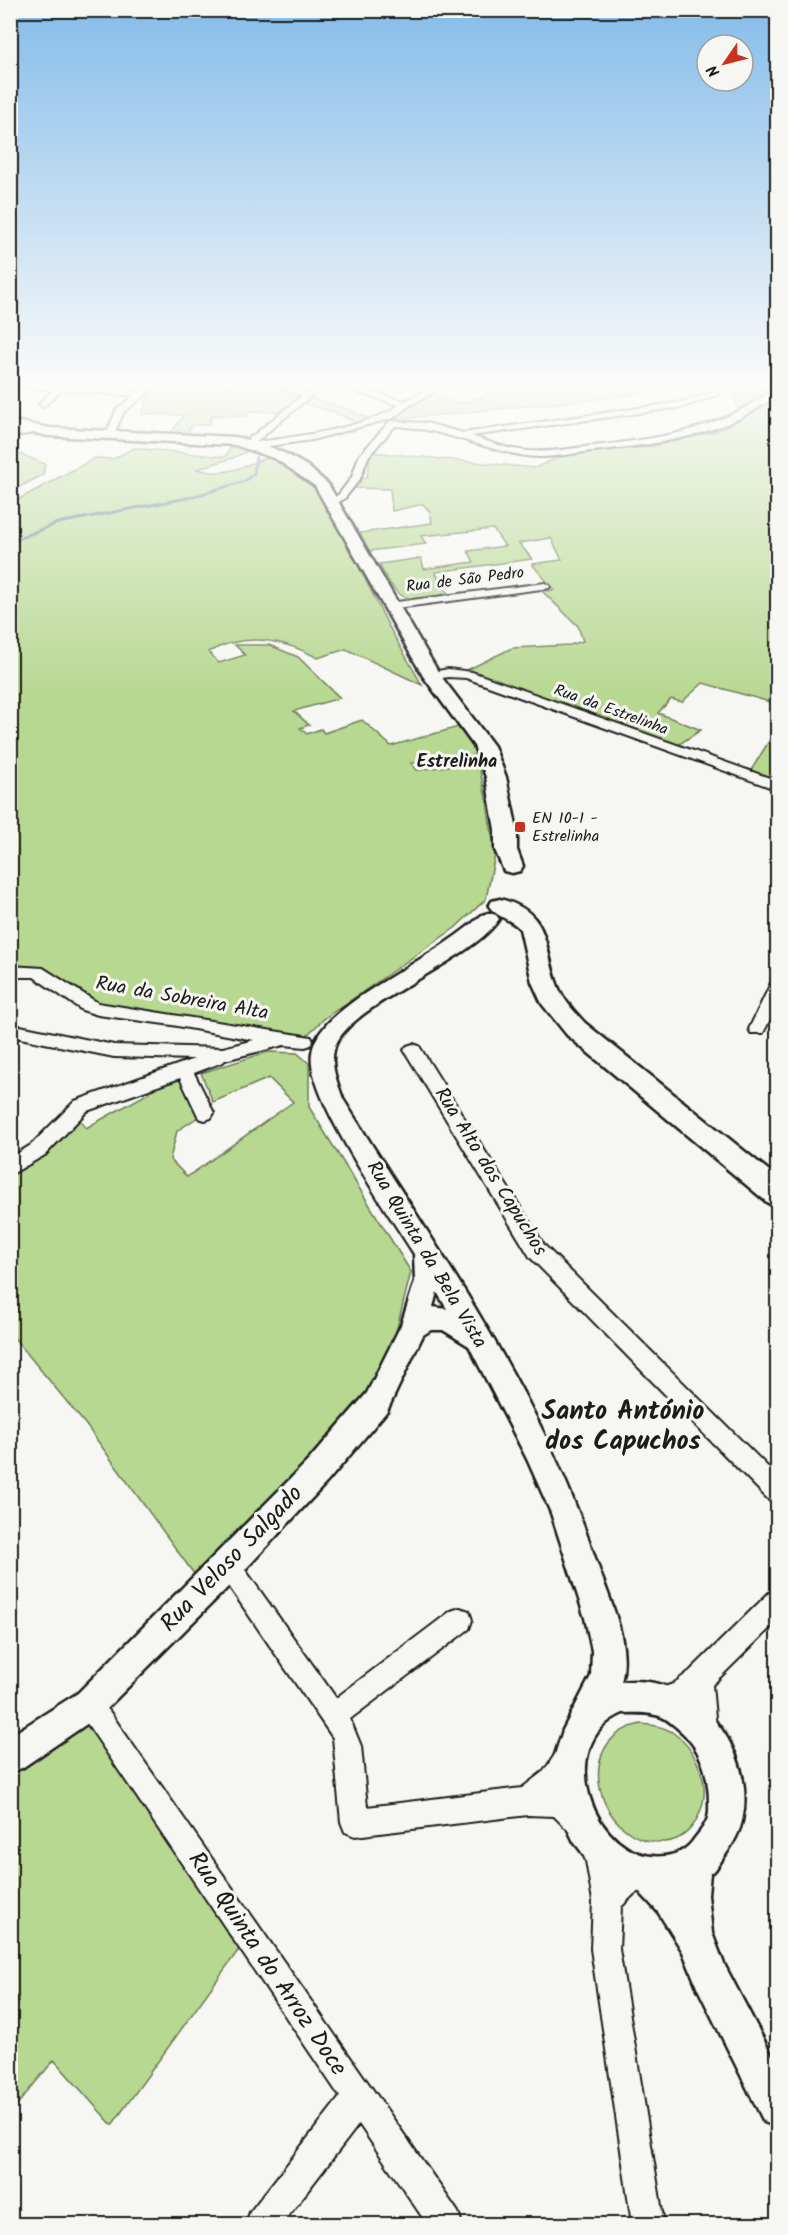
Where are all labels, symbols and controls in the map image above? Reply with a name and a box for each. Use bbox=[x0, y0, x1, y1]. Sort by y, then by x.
north arrow bbox=[695, 33, 755, 93]
text: N bbox=[701, 59, 727, 82]
street label: Rua de São Pedro bbox=[405, 560, 525, 600]
street label: Rua da Estrelinha bbox=[550, 678, 672, 742]
district label: Estrelinha bbox=[417, 748, 497, 777]
place label: EN 10-1 - Estrelinha bbox=[532, 806, 599, 849]
marker: EN 10-1 - Estrelinha bbox=[513, 820, 527, 834]
street label: Rua da Sobreira Alta bbox=[93, 968, 271, 1030]
street label: Rua Alto dos Capuchos bbox=[425, 1081, 555, 1263]
street label: Rua Quinta da Bela Vista bbox=[357, 1155, 495, 1355]
district label: Santo António dos Capuchos bbox=[542, 1391, 705, 1463]
street label: Rua Veloso Salgado bbox=[151, 1476, 313, 1642]
street label: Rua Quinta do Arroz Doce bbox=[177, 1844, 357, 2084]

